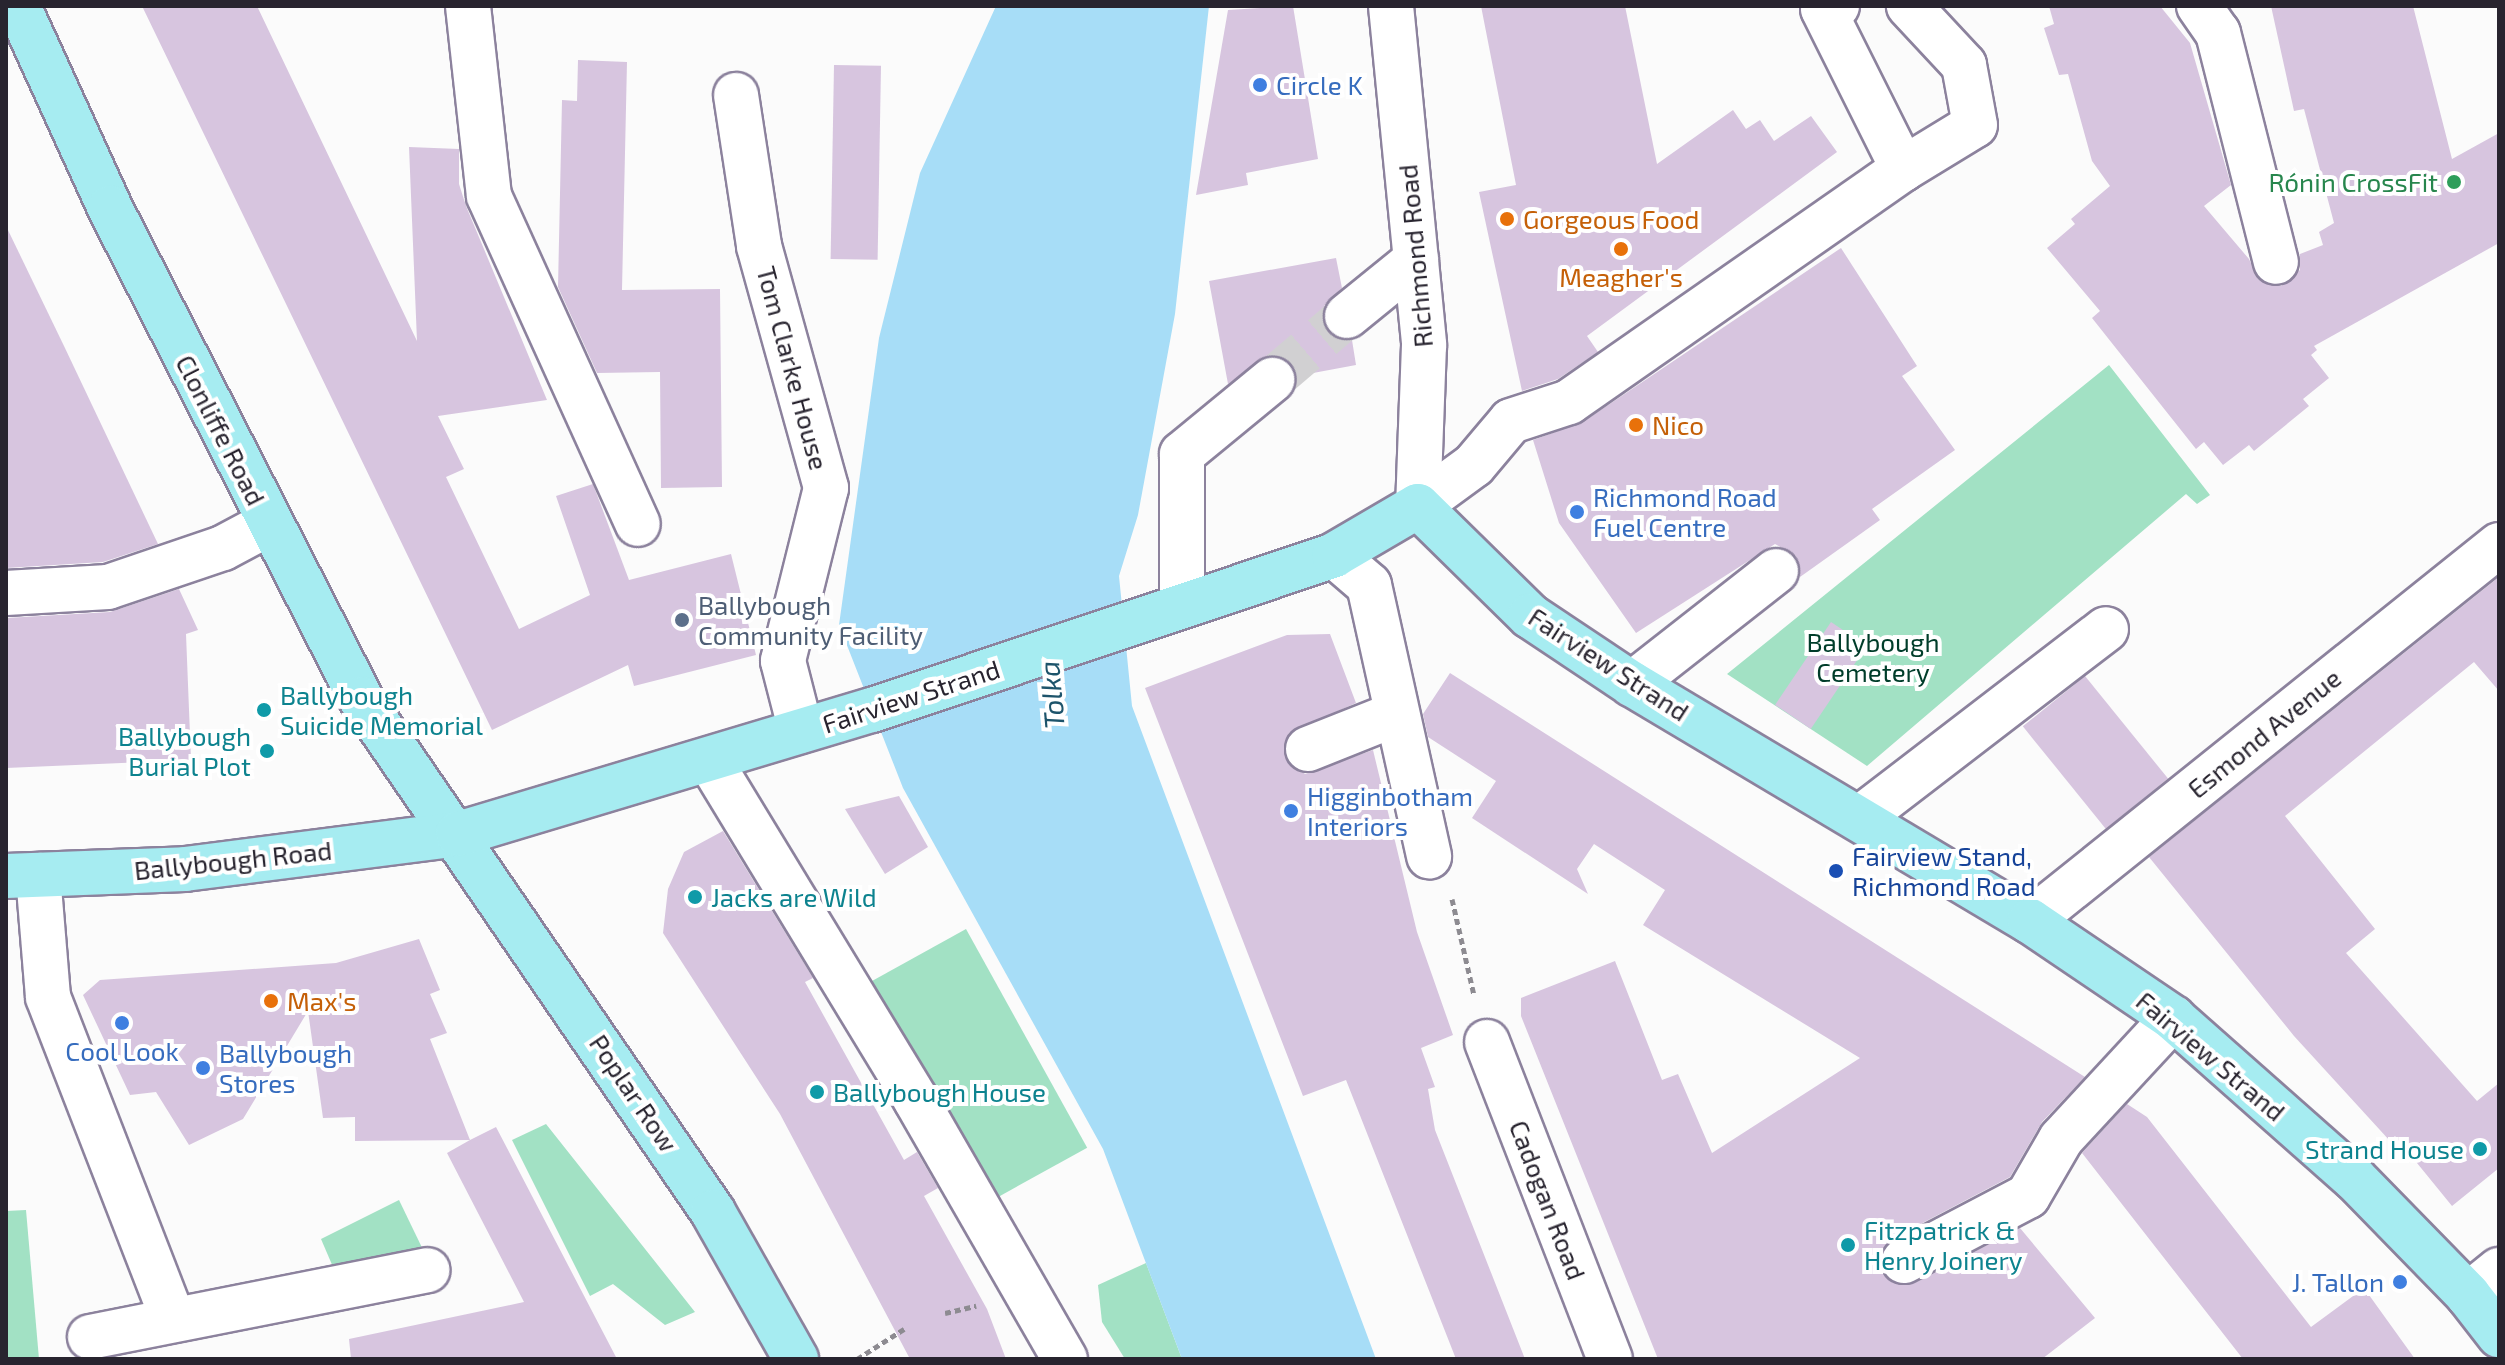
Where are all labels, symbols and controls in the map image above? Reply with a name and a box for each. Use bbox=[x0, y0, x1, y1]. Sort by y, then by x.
place label: Circle K bbox=[1276, 69, 1363, 101]
marker: Circle K bbox=[1251, 76, 1269, 94]
street label: Richmond Road bbox=[1391, 163, 1439, 349]
place label: Rónin CrossFit bbox=[2268, 166, 2438, 198]
marker: Rónin CrossFit bbox=[2445, 173, 2463, 191]
place label: Gorgeous Food bbox=[1523, 203, 1699, 235]
marker: Gorgeous Food bbox=[1498, 210, 1516, 228]
marker: Meagher's bbox=[1612, 240, 1630, 258]
place label: Meagher's bbox=[1559, 261, 1683, 293]
street label: Tom Clarke House bbox=[751, 263, 835, 473]
street label: Clonliffe Road bbox=[170, 350, 272, 510]
place label: Nico bbox=[1652, 409, 1704, 441]
marker: Nico bbox=[1627, 416, 1645, 434]
place label: Richmond Road Fuel Centre bbox=[1593, 481, 1777, 542]
marker: Richmond Road Fuel Centre bbox=[1568, 503, 1586, 521]
place label: Ballybough Community Facility bbox=[698, 589, 924, 650]
street label: Fairview Strand bbox=[1523, 601, 1695, 727]
marker: Ballybough Community Facility bbox=[673, 611, 691, 629]
park label: Ballybough Cemetery bbox=[1806, 626, 1940, 688]
street label: Fairview Strand bbox=[818, 653, 1004, 739]
water label: Tolka bbox=[1031, 660, 1071, 730]
street label: Esmond Avenue bbox=[2181, 662, 2347, 804]
place label: Ballybough Suicide Memorial bbox=[280, 679, 483, 740]
marker: Ballybough Suicide Memorial bbox=[255, 701, 273, 719]
place label: Ballybough Burial Plot bbox=[118, 720, 251, 782]
marker: Ballybough Burial Plot bbox=[258, 742, 276, 760]
place label: Higginbotham Interiors bbox=[1307, 780, 1473, 842]
marker: Higginbotham Interiors bbox=[1282, 802, 1300, 820]
street label: Ballybough Road bbox=[133, 834, 333, 886]
place label: Fairview Stand, Richmond Road bbox=[1852, 840, 2036, 902]
marker: Fairview Stand, Richmond Road bbox=[1827, 862, 1845, 880]
place label: Jacks are Wild bbox=[711, 881, 877, 913]
marker: Jacks are Wild bbox=[686, 888, 704, 906]
place label: Max's bbox=[287, 985, 356, 1017]
street label: Fairview Strand bbox=[2130, 985, 2292, 1127]
marker: Max's bbox=[262, 992, 280, 1010]
marker: Cool Look bbox=[113, 1014, 131, 1032]
street label: Poplar Row bbox=[583, 1028, 685, 1158]
place label: Cool Look bbox=[65, 1035, 179, 1067]
place label: Ballybough Stores bbox=[219, 1037, 352, 1098]
marker: Ballybough Stores bbox=[194, 1059, 212, 1077]
place label: Ballybough House bbox=[833, 1076, 1046, 1108]
marker: Ballybough House bbox=[808, 1083, 826, 1101]
street label: Cadogan Road bbox=[1503, 1116, 1593, 1284]
place label: Strand House bbox=[2305, 1133, 2464, 1165]
marker: Strand House bbox=[2471, 1140, 2489, 1158]
place label: Fitzpatrick & Henry Joinery bbox=[1864, 1214, 2024, 1276]
marker: Fitzpatrick & Henry Joinery bbox=[1839, 1236, 1857, 1254]
place label: J. Tallon bbox=[2291, 1266, 2384, 1298]
marker: J. Tallon bbox=[2391, 1273, 2409, 1291]

